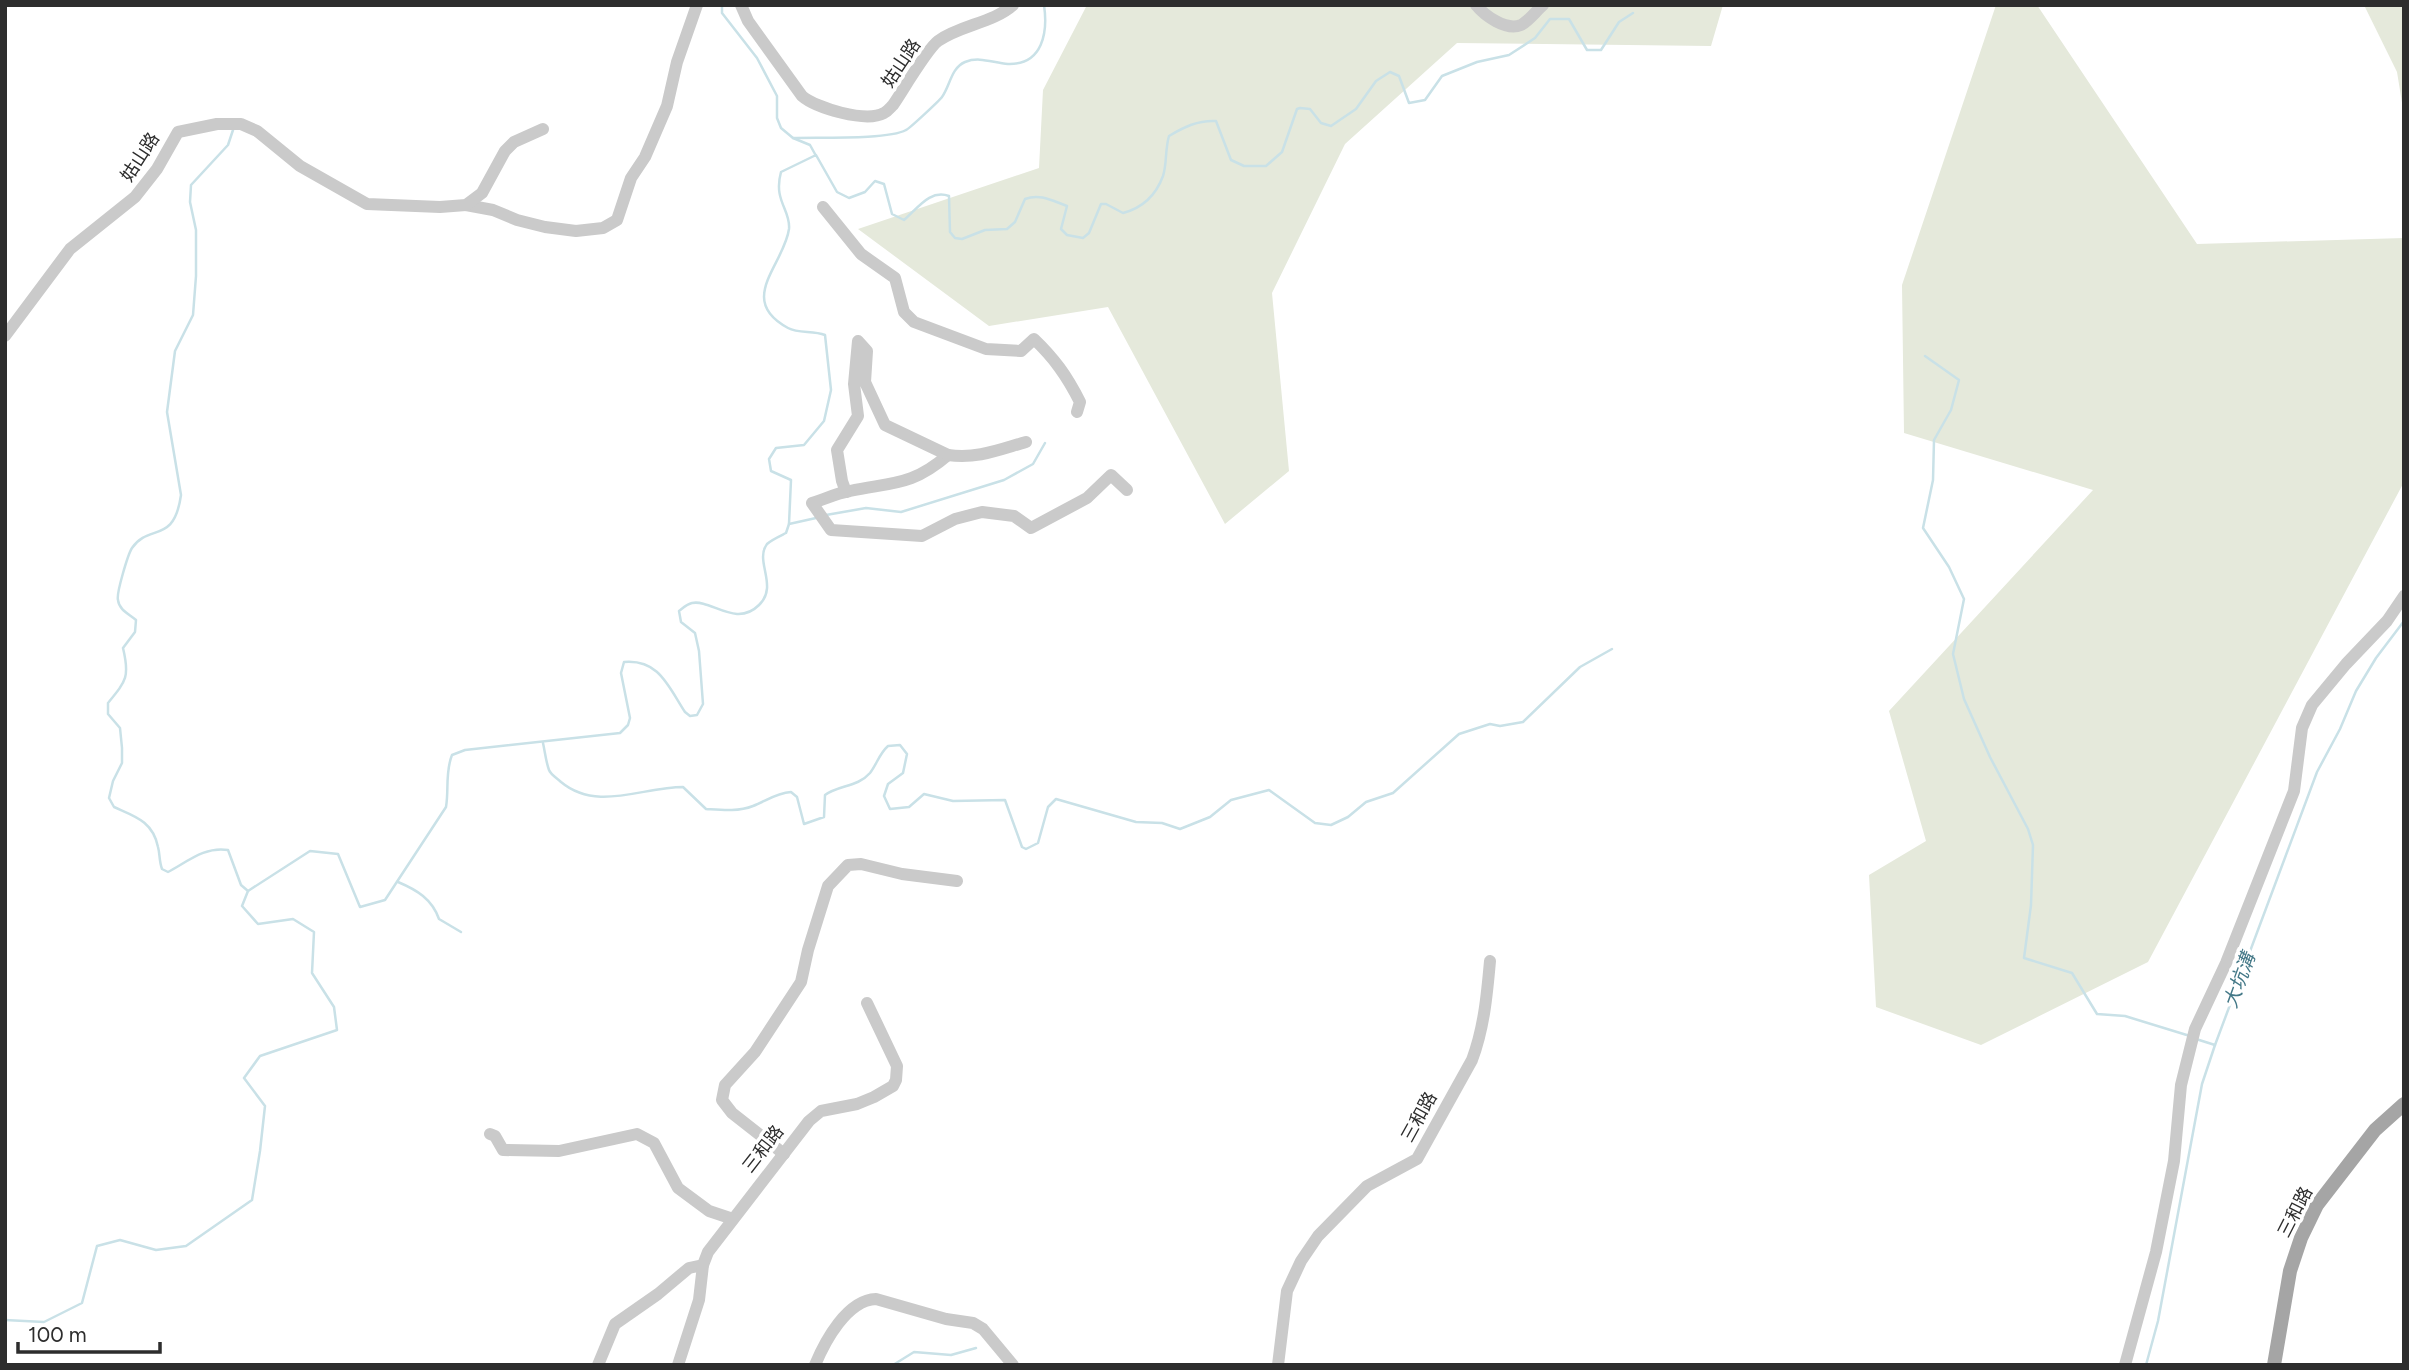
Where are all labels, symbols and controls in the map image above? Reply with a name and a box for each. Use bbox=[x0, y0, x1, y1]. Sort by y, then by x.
street label: 姑山路 bbox=[877, 34, 925, 92]
street label: 姑山路 bbox=[116, 128, 164, 186]
water label: 大坑溝 bbox=[2219, 947, 2261, 1011]
street label: 三和路 bbox=[1396, 1088, 1442, 1146]
street label: 三和路 bbox=[738, 1121, 788, 1177]
street label: 三和路 bbox=[2273, 1183, 2317, 1241]
scale bar bbox=[18, 1310, 159, 1354]
text: 100 m bbox=[28, 1322, 87, 1347]

